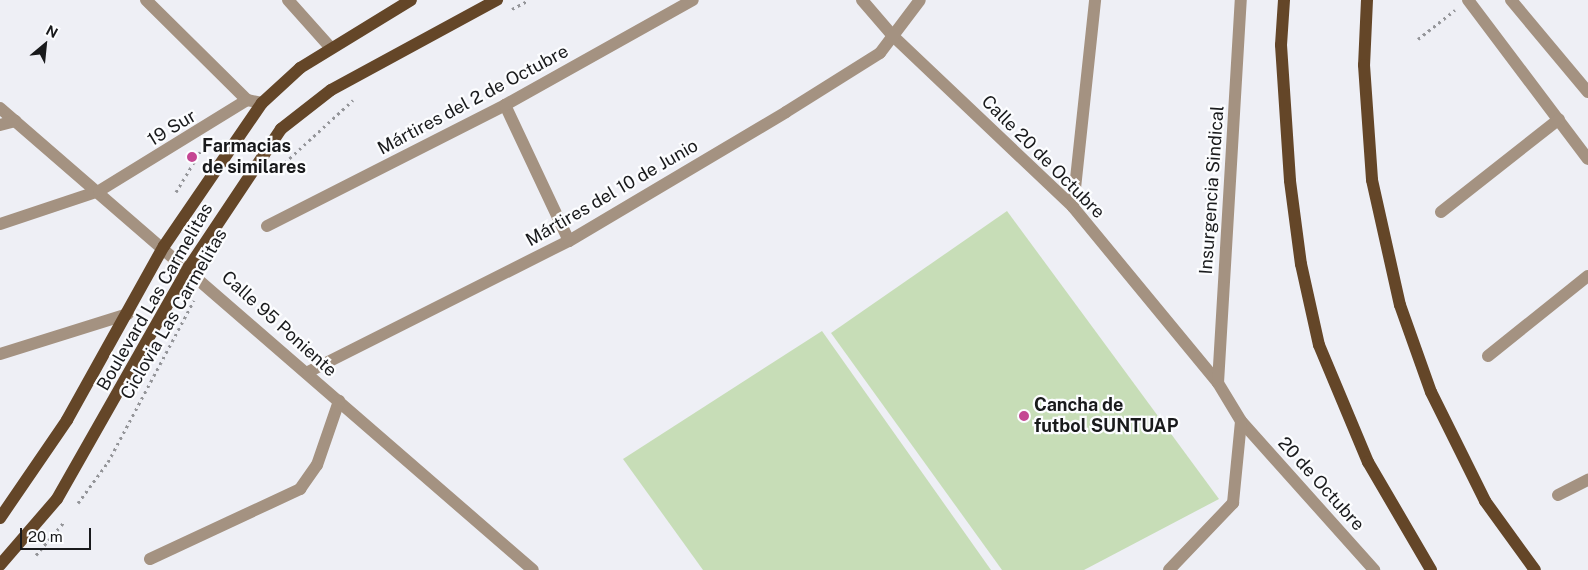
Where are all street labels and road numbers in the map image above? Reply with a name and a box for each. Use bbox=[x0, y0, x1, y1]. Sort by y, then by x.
street label: Mártires del 2 de Octubre bbox=[374, 40, 572, 160]
street label: Calle 20 de Octubre bbox=[977, 91, 1109, 223]
street label: 19 Sur bbox=[144, 105, 200, 151]
street label: Insurgencia Sindical bbox=[1195, 105, 1229, 275]
street label: Mártires del 10 de Junio bbox=[522, 135, 702, 251]
street label: Boulevard Las Carmelitas bbox=[92, 199, 218, 395]
street label: Ciclovia Las Carmelitas bbox=[116, 225, 232, 403]
street label: Calle 95 Poniente bbox=[217, 267, 341, 381]
street label: 20 de Octubre bbox=[1273, 432, 1369, 536]

